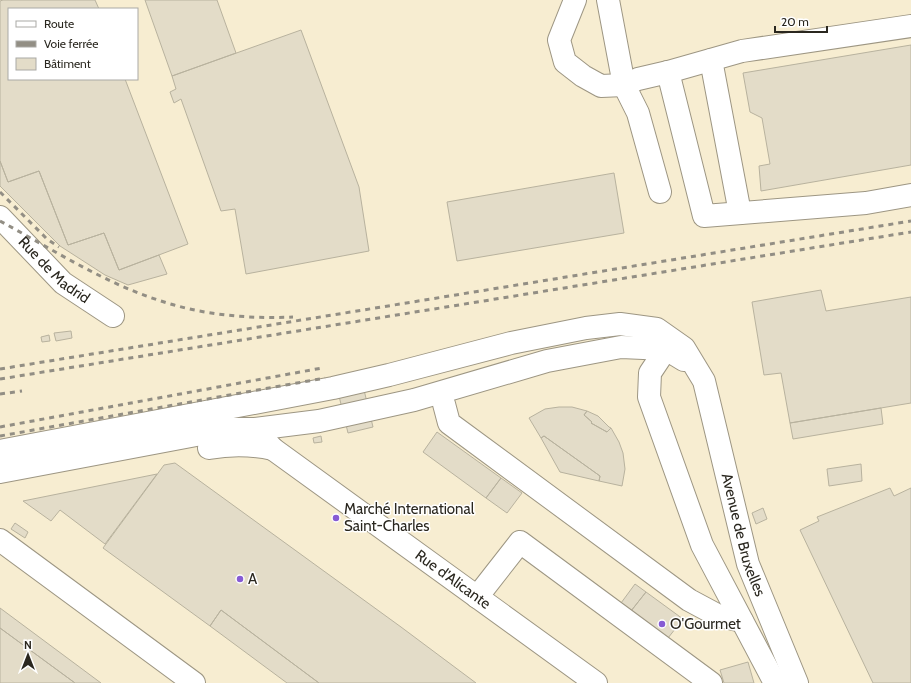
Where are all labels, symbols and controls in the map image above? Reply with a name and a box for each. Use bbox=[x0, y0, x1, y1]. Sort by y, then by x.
legend bbox=[8, 8, 138, 80]
scale bar bbox=[775, 8, 827, 34]
text: 20 m bbox=[781, 14, 809, 29]
text: Route bbox=[44, 16, 74, 31]
text: Voie ferrée bbox=[44, 36, 98, 51]
text: Bâtiment bbox=[44, 56, 91, 71]
street label: Rue de Madrid bbox=[15, 233, 93, 307]
street label: Avenue de Bruxelles bbox=[717, 471, 769, 599]
place label: Marché International Saint-Charles bbox=[344, 500, 475, 535]
marker: Marché International Saint-Charles bbox=[331, 513, 341, 523]
street label: Rue d'Alicante bbox=[412, 546, 494, 613]
place label: A bbox=[248, 570, 258, 588]
marker: A bbox=[235, 574, 245, 584]
place label: O'Gourmet bbox=[670, 615, 741, 633]
marker: O'Gourmet bbox=[657, 619, 667, 629]
north arrow bbox=[8, 635, 48, 675]
text: N bbox=[24, 638, 32, 652]

